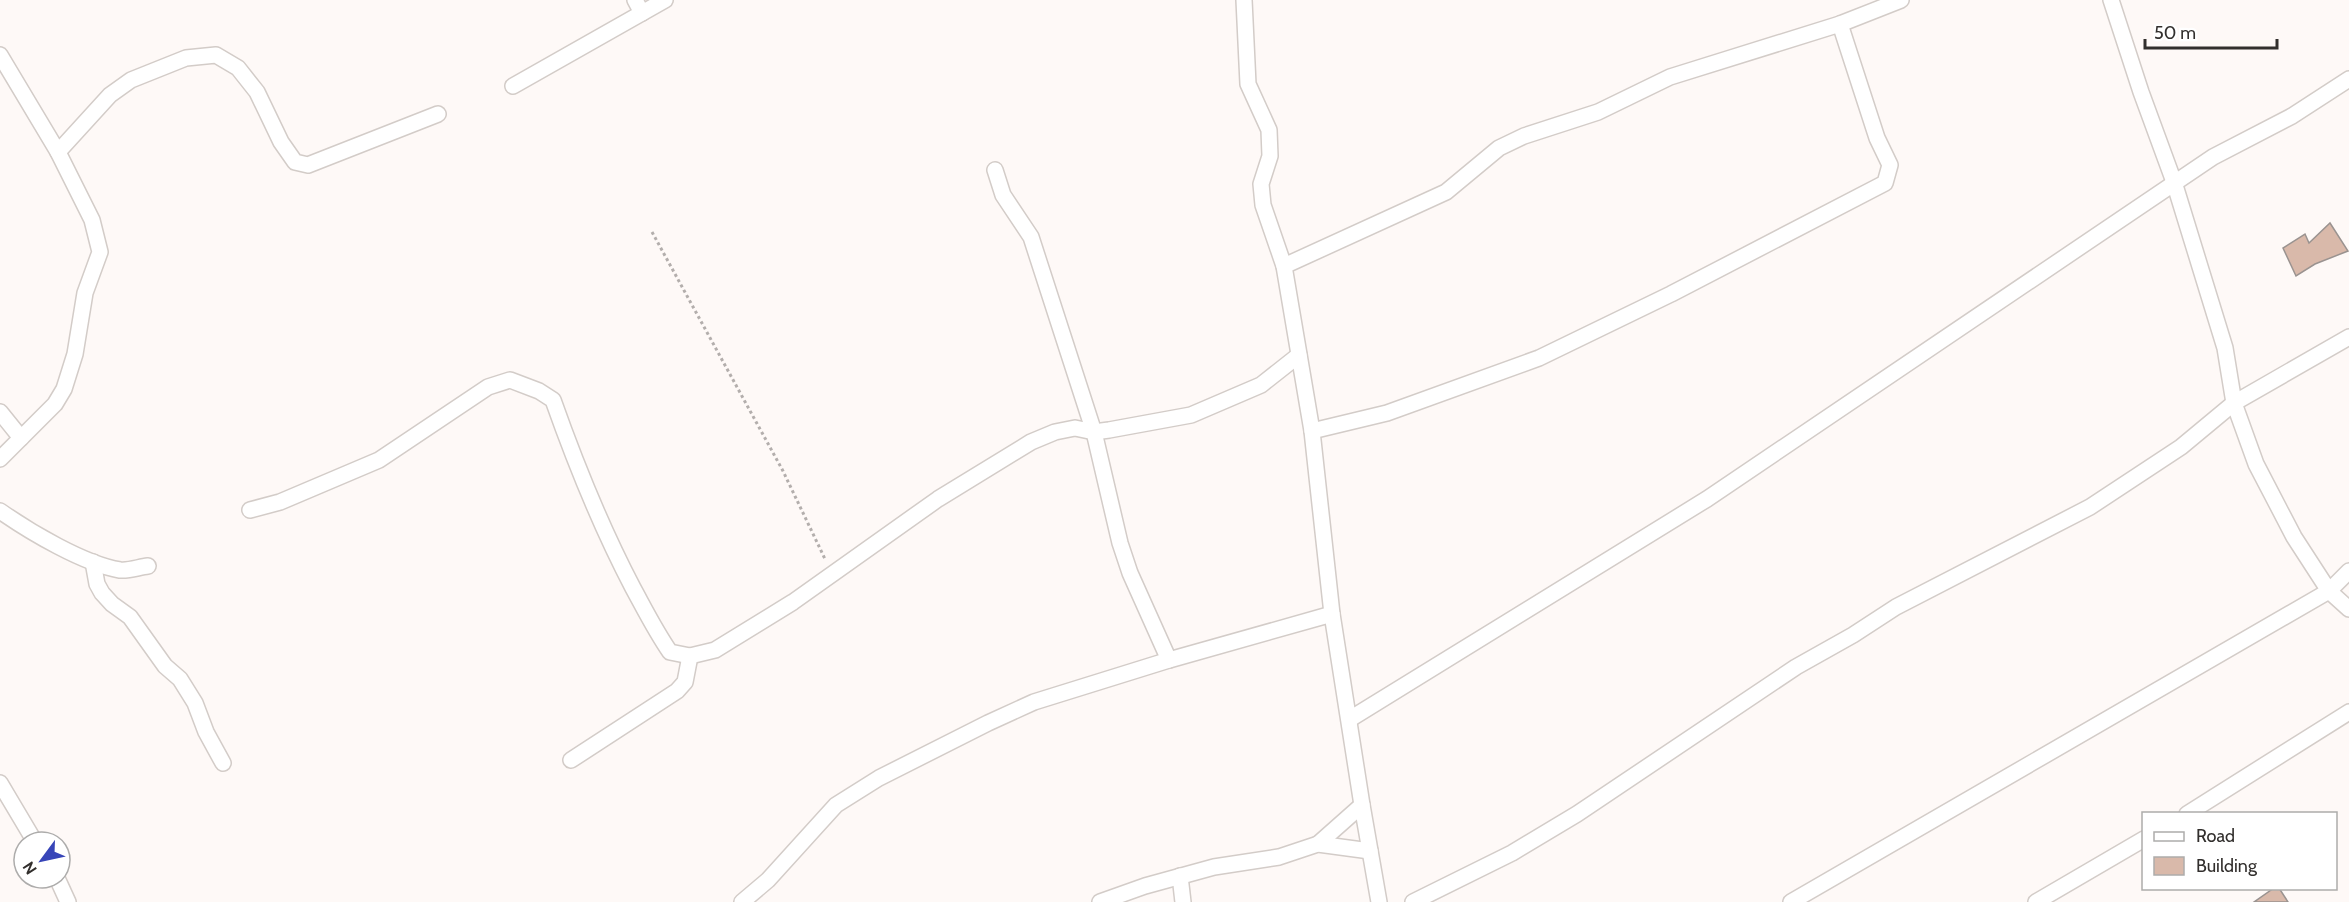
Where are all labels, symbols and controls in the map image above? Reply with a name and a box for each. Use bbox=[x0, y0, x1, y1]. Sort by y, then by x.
scale bar bbox=[2145, 12, 2277, 50]
text: 50 m bbox=[2154, 22, 2196, 44]
legend bbox=[2142, 812, 2337, 890]
text: Road bbox=[2196, 825, 2235, 847]
north arrow bbox=[12, 830, 72, 890]
text: Building bbox=[2196, 855, 2258, 877]
text: N bbox=[19, 858, 41, 878]

